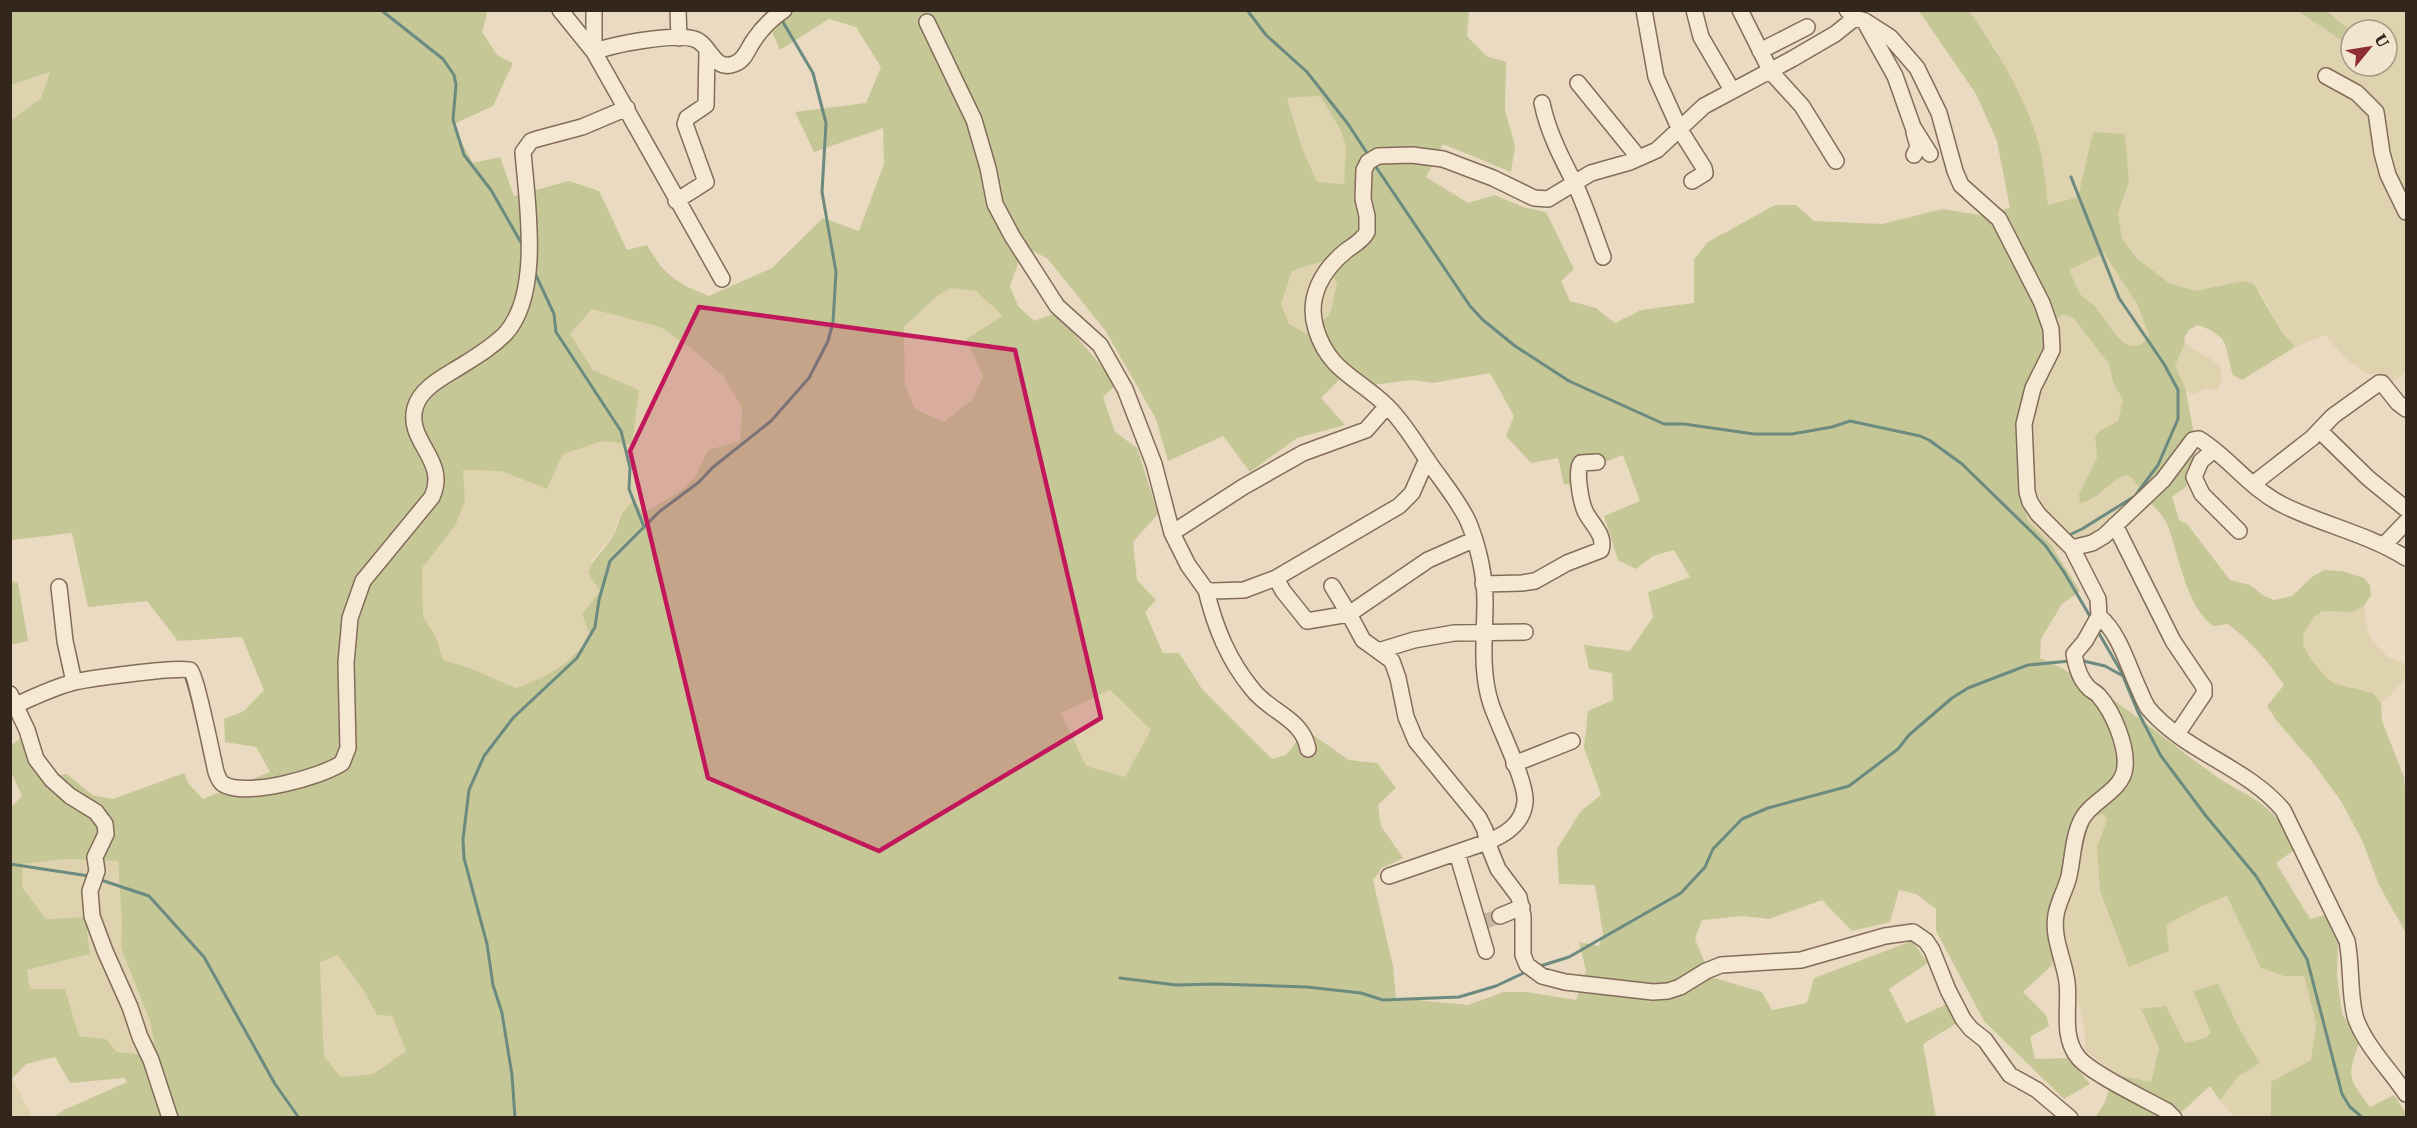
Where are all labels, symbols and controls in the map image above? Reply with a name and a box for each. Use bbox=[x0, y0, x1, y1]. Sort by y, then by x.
north arrow bbox=[2339, 18, 2399, 78]
text: U bbox=[2370, 31, 2393, 51]

